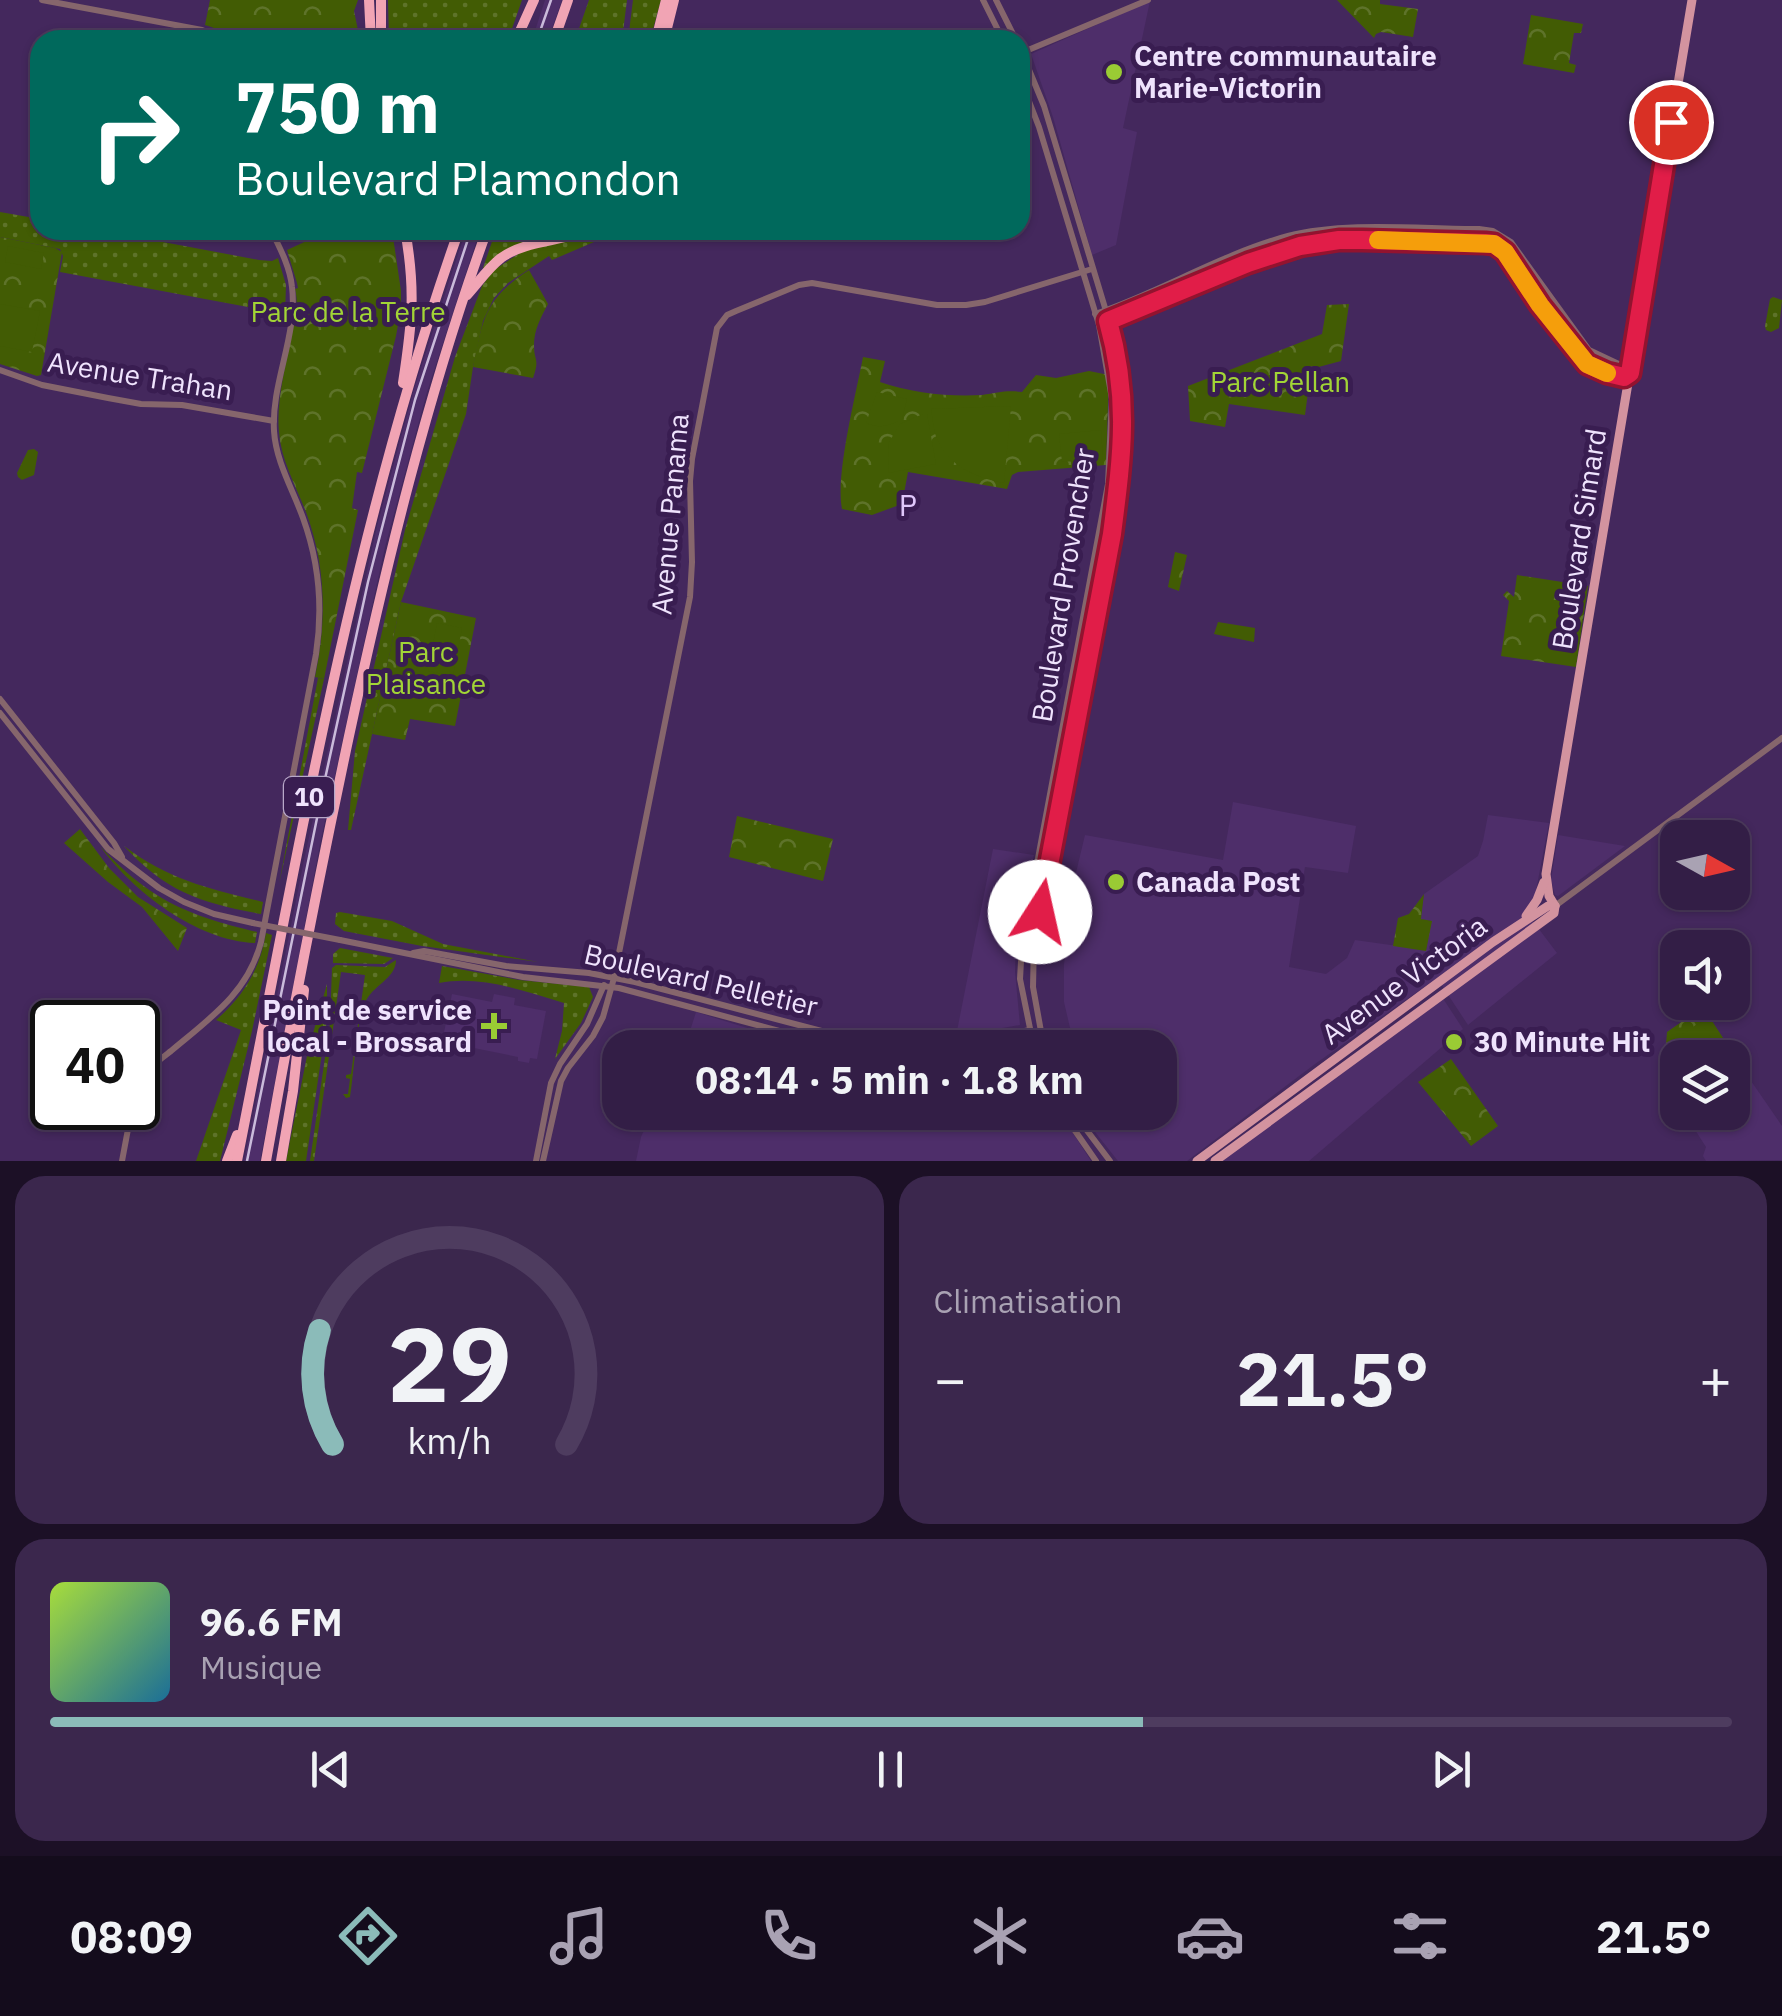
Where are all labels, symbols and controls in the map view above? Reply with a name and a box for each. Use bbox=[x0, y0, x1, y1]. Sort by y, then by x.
place label: Centre communautaire Marie-Victorin bbox=[1134, 37, 1437, 106]
text: 750 m bbox=[235, 61, 440, 152]
marker: Centre communautaire Marie-Victorin bbox=[1103, 61, 1125, 83]
icon: right bbox=[70, 70, 200, 200]
pin bbox=[1629, 80, 1714, 165]
icon: arrive bbox=[1644, 95, 1699, 150]
text: Boulevard Plamondon bbox=[235, 149, 681, 207]
park label: Parc de la Terre bbox=[250, 293, 446, 330]
street label: Avenue Trahan bbox=[45, 343, 235, 408]
park label: Parc Pellan bbox=[1210, 363, 1350, 400]
street label: Avenue Panama bbox=[642, 412, 697, 616]
street label: Boulevard Simard bbox=[1543, 426, 1614, 652]
street label: Boulevard Provencher bbox=[1023, 445, 1102, 725]
district label: P bbox=[899, 485, 919, 524]
park label: Parc Plaisance bbox=[366, 633, 486, 702]
road number: 10 bbox=[284, 777, 334, 817]
north arrow bbox=[1660, 820, 1750, 910]
map controls bbox=[1660, 820, 1750, 1130]
position arrow bbox=[988, 860, 1092, 964]
place label: Canada Post bbox=[1136, 863, 1301, 900]
marker: Canada Post bbox=[1105, 871, 1127, 893]
street label: Avenue Victoria bbox=[1314, 907, 1494, 1052]
button: sound bbox=[1660, 930, 1750, 1020]
street label: Boulevard Pelletier bbox=[581, 935, 822, 1024]
place label: Point de service local - Brossard bbox=[263, 991, 472, 1060]
speed limit sign: 40 bbox=[30, 1000, 160, 1130]
marker: Point de service local - Brossard bbox=[481, 1013, 507, 1039]
place label: 30 Minute Hit bbox=[1474, 1023, 1651, 1060]
marker: 30 Minute Hit bbox=[1443, 1031, 1465, 1053]
button: layers bbox=[1660, 1040, 1750, 1130]
text: 08:14 · 5 min · 1.8 km bbox=[695, 1055, 1084, 1104]
text: Climatisation bbox=[934, 1280, 1122, 1322]
text: 29 bbox=[387, 1295, 512, 1431]
text: 21.5° bbox=[1236, 1329, 1430, 1427]
text: − bbox=[934, 1343, 967, 1414]
text: + bbox=[1699, 1343, 1732, 1414]
text: km/h bbox=[407, 1417, 491, 1464]
text: 96.6 FM bbox=[200, 1597, 343, 1646]
text: Musique bbox=[200, 1646, 322, 1688]
icon: previous bbox=[303, 1742, 358, 1797]
icon: pause bbox=[863, 1742, 918, 1797]
icon: next bbox=[1424, 1742, 1479, 1797]
icon: directions bbox=[333, 1901, 403, 1971]
icon: music bbox=[544, 1901, 614, 1971]
icon: phone bbox=[754, 1901, 824, 1971]
icon: climate bbox=[965, 1901, 1035, 1971]
icon: car bbox=[1175, 1901, 1245, 1971]
icon: filters bbox=[1385, 1901, 1455, 1971]
text: 08:09 bbox=[70, 1907, 193, 1965]
text: 21.5° bbox=[1596, 1907, 1712, 1965]

